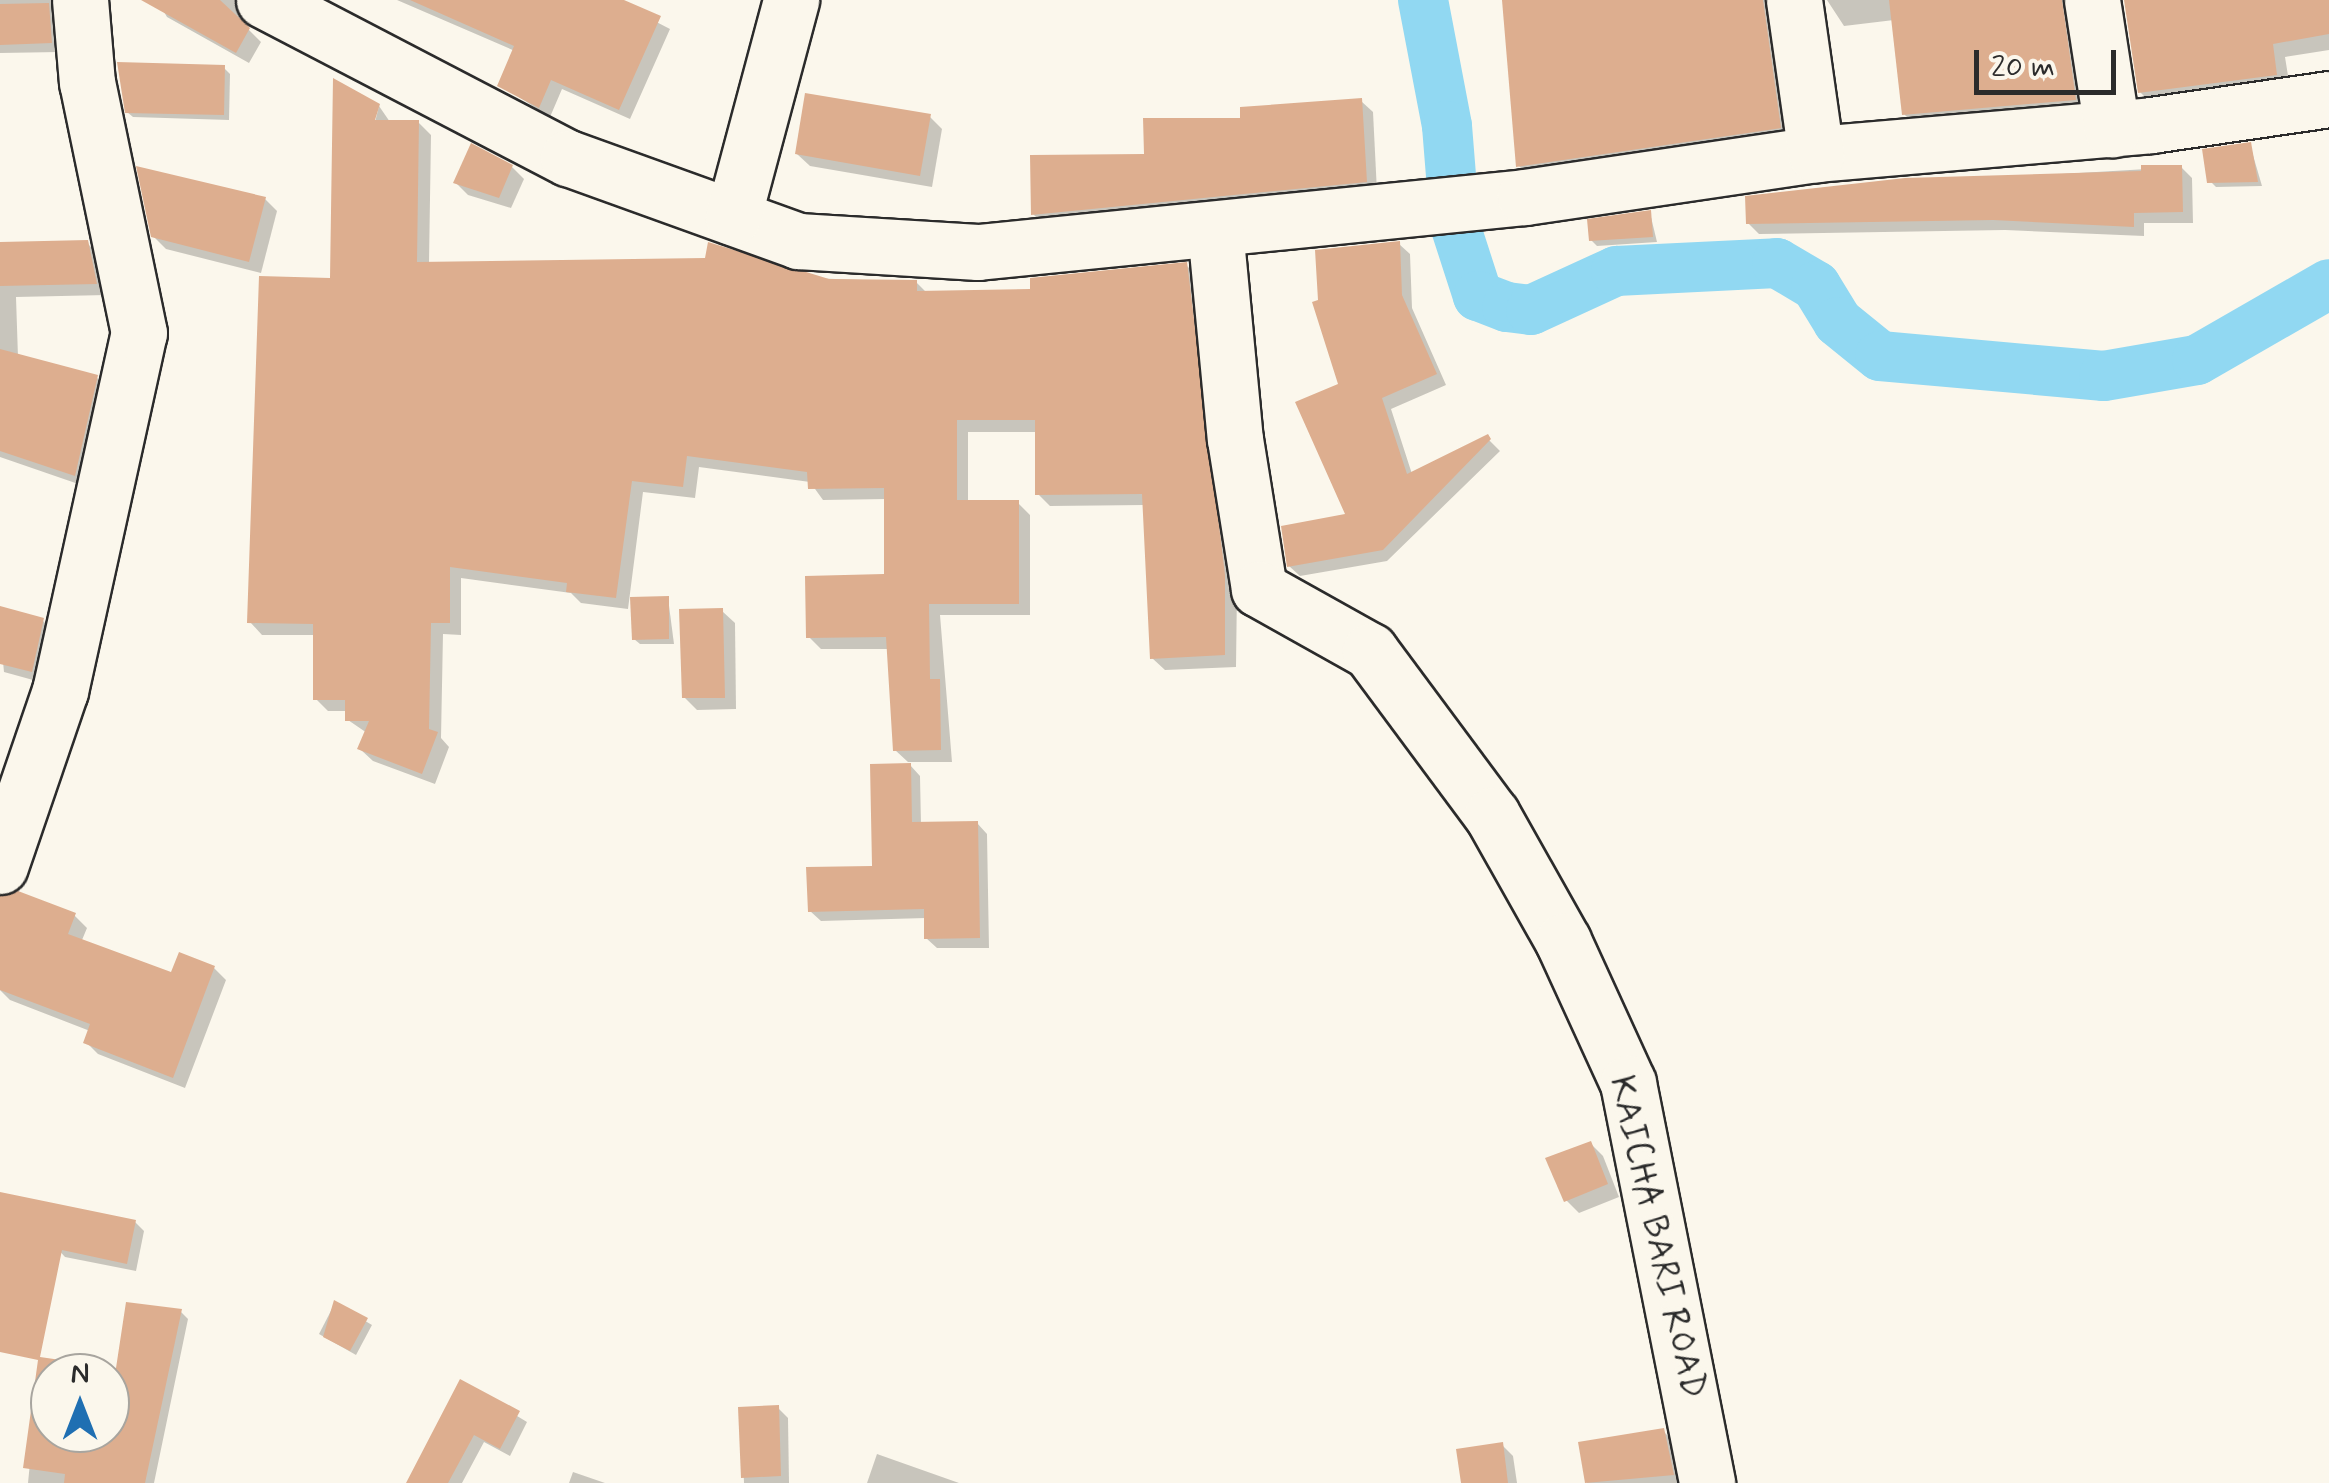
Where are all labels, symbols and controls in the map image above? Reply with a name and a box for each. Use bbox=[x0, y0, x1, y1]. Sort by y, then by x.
scale bar bbox=[1979, 30, 2122, 92]
text: 20 m bbox=[1991, 48, 2055, 87]
street label: KAICHA BARI ROAD bbox=[1600, 1073, 1714, 1401]
north arrow bbox=[30, 1353, 130, 1453]
text: N bbox=[71, 1356, 89, 1393]

